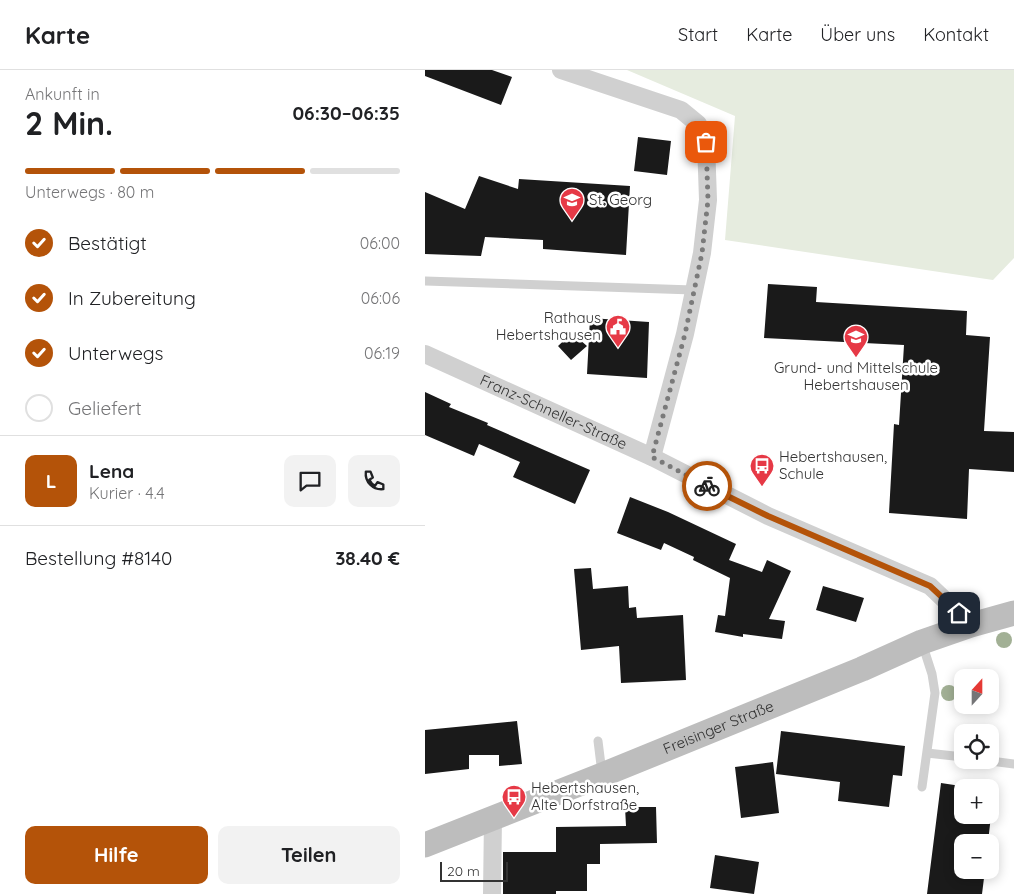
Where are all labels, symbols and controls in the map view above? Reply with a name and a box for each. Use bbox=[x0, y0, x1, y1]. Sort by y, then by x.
text: Karte bbox=[25, 20, 90, 50]
text: Start bbox=[678, 23, 718, 46]
text: Karte bbox=[746, 23, 792, 46]
text: Über uns bbox=[820, 23, 895, 46]
text: Kontakt bbox=[923, 23, 989, 46]
text: Ankunft in bbox=[25, 84, 100, 104]
text: 06:30–06:35 bbox=[292, 101, 400, 125]
text: 2 Min. bbox=[25, 103, 113, 143]
pin bbox=[685, 121, 727, 163]
icon: bag bbox=[692, 128, 720, 156]
text: Unterwegs · 80 m bbox=[25, 182, 154, 202]
school or university icon: St. Georg bbox=[559, 187, 585, 221]
place label: St. Georg bbox=[589, 190, 652, 209]
icon: check bbox=[25, 229, 53, 257]
text: Bestätigt bbox=[68, 231, 147, 255]
text: 06:00 bbox=[360, 233, 400, 253]
icon: check bbox=[25, 284, 53, 312]
text: In Zubereitung bbox=[68, 286, 196, 310]
text: 06:06 bbox=[361, 288, 400, 308]
place label: Rathaus Hebertshausen bbox=[496, 308, 601, 344]
public building icon: Rathaus Hebertshausen bbox=[605, 314, 631, 348]
school or university icon: Grund- und Mittelschule Hebertshausen bbox=[843, 324, 869, 358]
icon: check bbox=[25, 339, 53, 367]
text: Unterwegs bbox=[68, 341, 163, 365]
text: 06:19 bbox=[364, 343, 400, 363]
place label: Grund- und Mittelschule Hebertshausen bbox=[774, 358, 938, 394]
street label: Franz-Schneller-Straße bbox=[477, 370, 630, 453]
text: Geliefert bbox=[68, 396, 142, 420]
place label: Hebertshausen, Schule bbox=[779, 447, 887, 483]
bus stop icon: Hebertshausen, Schule bbox=[749, 453, 775, 487]
button: chat bbox=[284, 455, 336, 507]
button: phone bbox=[348, 455, 400, 507]
text: Lena bbox=[89, 459, 134, 483]
courier bbox=[682, 461, 732, 511]
text: L bbox=[46, 469, 56, 493]
icon: bike bbox=[693, 472, 721, 500]
text: Kurier · 4.4 bbox=[89, 483, 165, 503]
text: Bestellung #8140 bbox=[25, 546, 172, 570]
text: 38.40 € bbox=[335, 546, 400, 570]
pin bbox=[938, 592, 980, 634]
icon: home bbox=[945, 599, 973, 627]
north arrow bbox=[954, 669, 999, 714]
map controls bbox=[954, 669, 999, 879]
street label: Freisinger Straße bbox=[660, 696, 776, 758]
button: locate bbox=[954, 724, 999, 769]
place label: Hebertshausen, Alte Dorfstraße bbox=[531, 778, 639, 814]
button: + bbox=[954, 779, 999, 824]
bus stop icon: Hebertshausen, Alte Dorfstraße bbox=[501, 784, 527, 818]
button: Hilfe bbox=[25, 826, 208, 884]
button: Teilen bbox=[218, 826, 400, 884]
button: − bbox=[954, 834, 999, 879]
scale bar bbox=[440, 859, 507, 882]
text: 20 m bbox=[447, 862, 480, 880]

